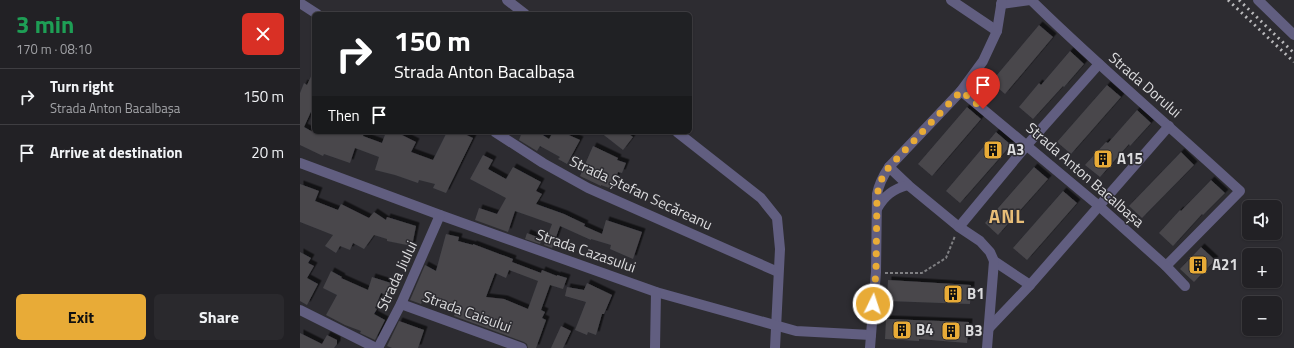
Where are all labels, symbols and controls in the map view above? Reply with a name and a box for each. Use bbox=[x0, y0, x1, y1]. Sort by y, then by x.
text: 3 min bbox=[16, 6, 74, 42]
button: close bbox=[242, 13, 284, 55]
text: 150 m bbox=[394, 19, 471, 62]
icon: right bbox=[328, 28, 380, 80]
text: 170 m · 08:10 bbox=[16, 39, 92, 59]
street label: Strada Dorului bbox=[1104, 46, 1187, 123]
text: Strada Anton Bacalbașa bbox=[394, 58, 574, 85]
pin bbox=[966, 68, 1000, 109]
icon: arrive bbox=[972, 74, 994, 96]
text: Turn right bbox=[50, 75, 114, 98]
text: 150 m bbox=[243, 85, 284, 108]
icon: right bbox=[16, 86, 38, 108]
text: Strada Anton Bacalbașa bbox=[50, 98, 180, 118]
text: Then bbox=[328, 104, 360, 127]
icon: arrive bbox=[368, 104, 390, 126]
street label: Strada Anton Bacalbașa bbox=[1021, 117, 1150, 233]
place label: A3 bbox=[1007, 138, 1024, 161]
building icon: A3 bbox=[982, 139, 1004, 161]
text: Arrive at destination bbox=[50, 141, 183, 164]
text: 20 m bbox=[251, 141, 284, 164]
icon: arrive bbox=[16, 142, 38, 164]
place label: A15 bbox=[1117, 147, 1143, 170]
building icon: A15 bbox=[1092, 148, 1114, 170]
street label: Strada Ștefan Secăreanu bbox=[566, 149, 716, 236]
map controls bbox=[1242, 200, 1282, 336]
button: sound bbox=[1242, 200, 1282, 240]
district label: ANL bbox=[989, 201, 1025, 230]
street label: Strada Cazasului bbox=[533, 223, 639, 278]
street label: Strada Jiului bbox=[370, 237, 423, 315]
button: + bbox=[1242, 248, 1282, 288]
place label: A21 bbox=[1212, 253, 1238, 276]
building icon: A21 bbox=[1187, 254, 1209, 276]
place label: B1 bbox=[967, 282, 985, 305]
position arrow bbox=[852, 283, 894, 325]
building icon: B1 bbox=[942, 283, 964, 305]
street label: Strada Caisului bbox=[419, 285, 515, 338]
button: Exit bbox=[16, 294, 146, 340]
button: Share bbox=[154, 294, 284, 340]
button: − bbox=[1242, 296, 1282, 336]
place label: B4 bbox=[916, 318, 934, 341]
building icon: B4 bbox=[891, 319, 913, 341]
place label: B3 bbox=[965, 319, 983, 342]
building icon: B3 bbox=[940, 320, 962, 342]

